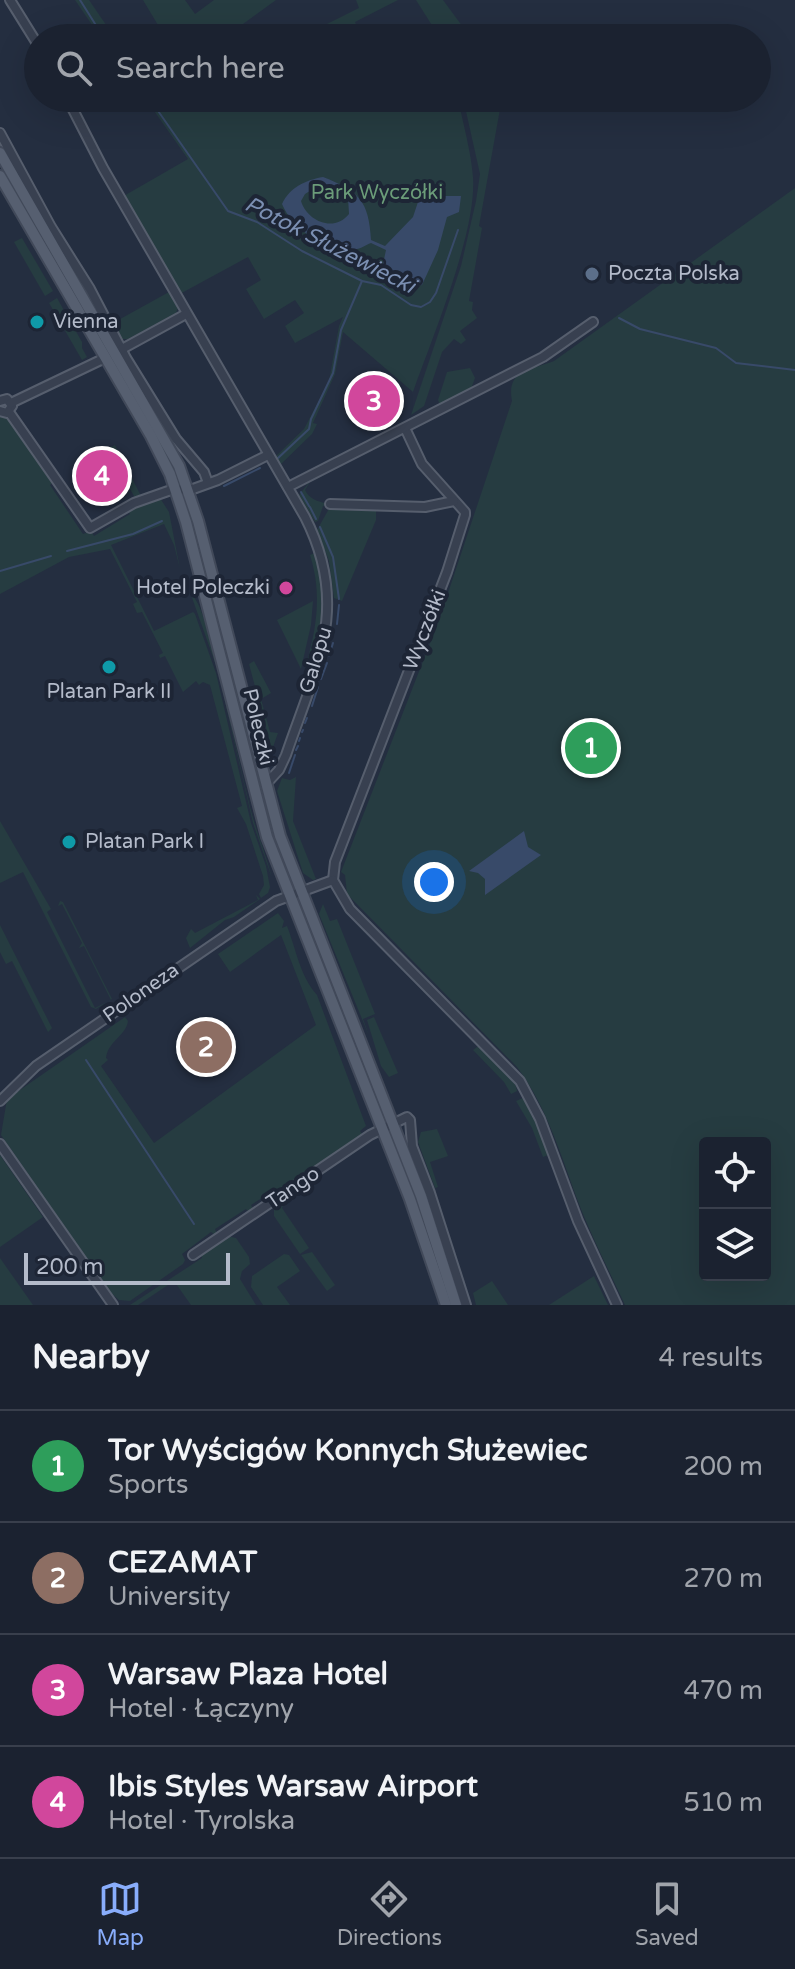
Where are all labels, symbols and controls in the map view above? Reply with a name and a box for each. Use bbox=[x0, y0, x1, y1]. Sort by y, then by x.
search box bbox=[24, 24, 771, 112]
icon: search bbox=[52, 46, 96, 90]
text: Search here bbox=[116, 50, 285, 87]
park label: Park Wyczółki bbox=[311, 181, 443, 205]
water label: Potok Służewiecki bbox=[241, 191, 422, 300]
place label: Poczta Polska bbox=[608, 262, 740, 286]
marker: Poczta Polska bbox=[583, 265, 601, 283]
place label: Vienna bbox=[53, 310, 119, 334]
marker: Vienna bbox=[28, 313, 46, 331]
pin: 3 bbox=[348, 371, 400, 431]
pin: 4 bbox=[76, 446, 128, 506]
place label: Hotel Poleczki bbox=[136, 576, 270, 600]
marker: Hotel Poleczki bbox=[277, 579, 295, 597]
street label: Wyczółki bbox=[399, 586, 451, 674]
street label: Galopu bbox=[295, 624, 337, 696]
marker: Platan Park II bbox=[100, 658, 118, 676]
place label: Platan Park II bbox=[47, 680, 171, 704]
street label: Poleczki bbox=[238, 686, 278, 768]
pin: 1 bbox=[565, 718, 617, 778]
place label: Platan Park I bbox=[85, 830, 204, 854]
marker: Platan Park I bbox=[60, 833, 78, 851]
your location bbox=[414, 862, 454, 902]
street label: Poloneza bbox=[98, 958, 184, 1028]
pin: 2 bbox=[180, 1017, 232, 1077]
map controls bbox=[699, 1137, 771, 1281]
button: locate bbox=[699, 1137, 771, 1209]
street label: Tango bbox=[262, 1162, 324, 1214]
button: layers bbox=[699, 1209, 771, 1281]
scale bar bbox=[24, 1249, 230, 1285]
text: 200 m bbox=[36, 1254, 103, 1280]
text: Nearby bbox=[32, 1337, 150, 1378]
text: 4 results bbox=[658, 1342, 763, 1373]
text: Tor Wyścigów Konnych Służewiec bbox=[108, 1432, 587, 1469]
text: 1 bbox=[50, 1451, 66, 1482]
text: 200 m bbox=[683, 1451, 763, 1482]
text: Sports bbox=[108, 1469, 188, 1500]
text: CEZAMAT bbox=[108, 1544, 257, 1581]
text: 2 bbox=[50, 1563, 66, 1594]
text: 270 m bbox=[683, 1563, 763, 1594]
text: University bbox=[108, 1581, 231, 1612]
text: Warsaw Plaza Hotel bbox=[108, 1656, 388, 1693]
text: 3 bbox=[50, 1675, 66, 1706]
text: 470 m bbox=[683, 1675, 763, 1706]
text: Hotel · Łączyny bbox=[108, 1693, 294, 1724]
text: Ibis Styles Warsaw Airport bbox=[108, 1768, 478, 1805]
text: 4 bbox=[50, 1787, 66, 1818]
text: 510 m bbox=[683, 1787, 763, 1818]
text: Hotel · Tyrolska bbox=[108, 1805, 295, 1836]
tab: Map bbox=[96, 1877, 144, 1951]
tab: Directions bbox=[337, 1877, 442, 1951]
tab: Saved bbox=[635, 1877, 699, 1951]

